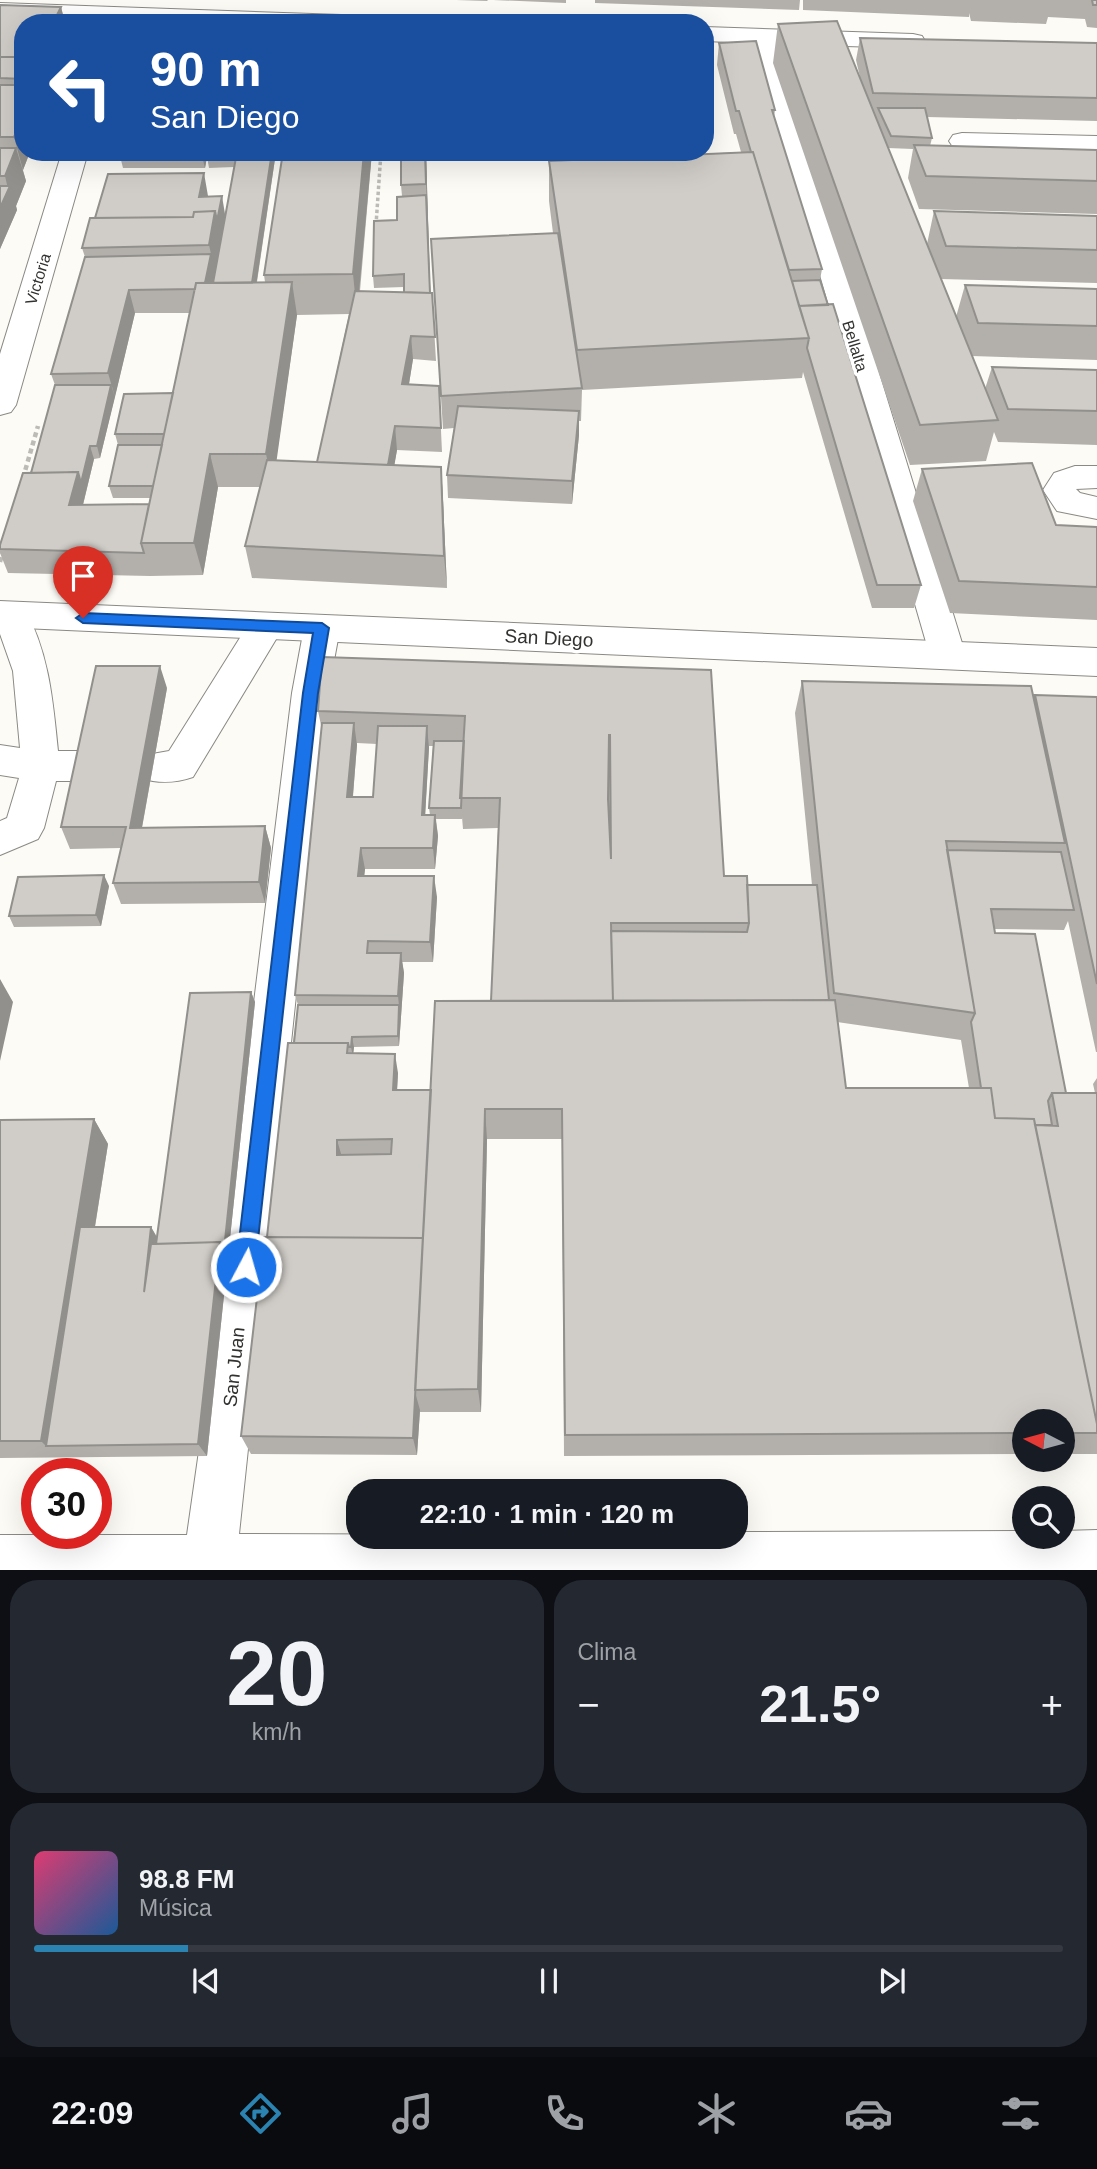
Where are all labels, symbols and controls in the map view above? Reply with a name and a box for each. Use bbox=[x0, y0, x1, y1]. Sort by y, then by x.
icon: left bbox=[35, 42, 126, 133]
text: 90 m bbox=[150, 42, 262, 96]
text: San Diego bbox=[150, 99, 299, 135]
street label: Victoria bbox=[22, 251, 54, 307]
street label: Bellalta bbox=[839, 318, 871, 374]
pin bbox=[53, 546, 113, 618]
icon: arrive bbox=[64, 557, 102, 595]
street label: San Diego bbox=[504, 625, 594, 651]
position arrow bbox=[209, 1230, 283, 1304]
street label: San Juan bbox=[219, 1326, 249, 1408]
north arrow bbox=[1012, 1409, 1074, 1472]
map controls bbox=[1012, 1409, 1075, 1549]
speed limit sign: 30 bbox=[21, 1458, 112, 1549]
button: search bbox=[1012, 1486, 1075, 1549]
text: 22:10 · 1 min · 120 m bbox=[420, 1499, 674, 1529]
text: 20 bbox=[226, 1623, 327, 1724]
text: Clima bbox=[578, 1639, 636, 1665]
text: 21.5° bbox=[759, 1675, 881, 1733]
text: − bbox=[578, 1684, 600, 1726]
text: + bbox=[1041, 1684, 1063, 1726]
text: km/h bbox=[252, 1719, 302, 1745]
text: 98.8 FM bbox=[139, 1864, 234, 1894]
text: Música bbox=[139, 1895, 212, 1921]
icon: previous bbox=[187, 1962, 225, 2000]
icon: pause bbox=[530, 1962, 568, 2000]
icon: next bbox=[873, 1962, 911, 2000]
icon: directions bbox=[236, 2089, 285, 2138]
icon: music bbox=[388, 2089, 437, 2138]
icon: phone bbox=[540, 2089, 589, 2138]
icon: climate bbox=[692, 2089, 741, 2138]
icon: car bbox=[844, 2089, 893, 2138]
icon: filters bbox=[996, 2089, 1045, 2138]
text: 22:09 bbox=[52, 2095, 133, 2131]

